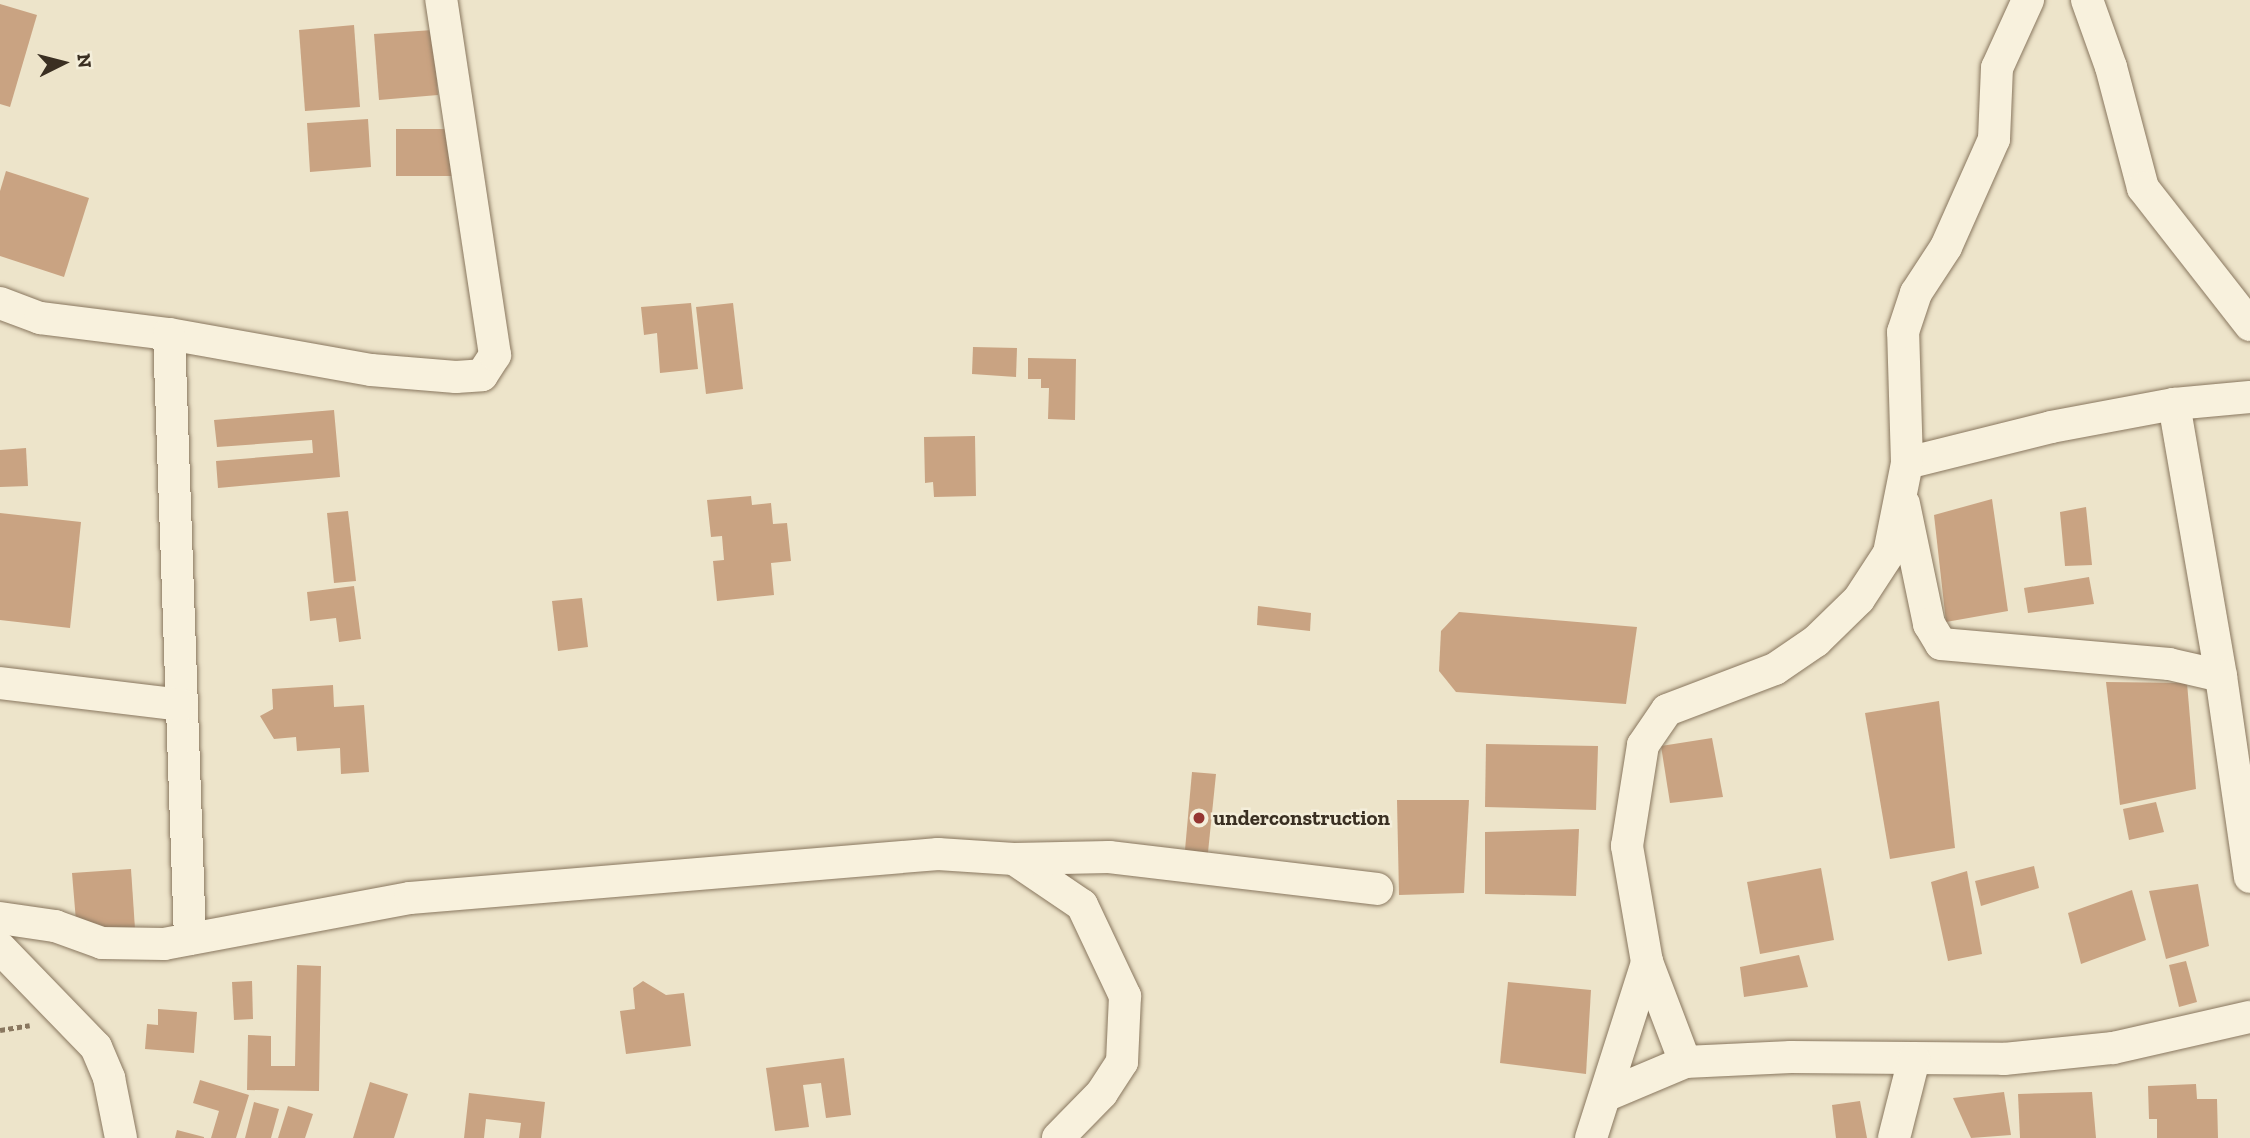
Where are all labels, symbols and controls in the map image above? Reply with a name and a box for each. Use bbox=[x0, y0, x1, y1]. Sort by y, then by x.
north arrow bbox=[28, 28, 98, 98]
text: N bbox=[72, 52, 97, 69]
place label: underconstruction bbox=[1213, 805, 1390, 831]
marker: underconstruction bbox=[1191, 810, 1207, 826]

